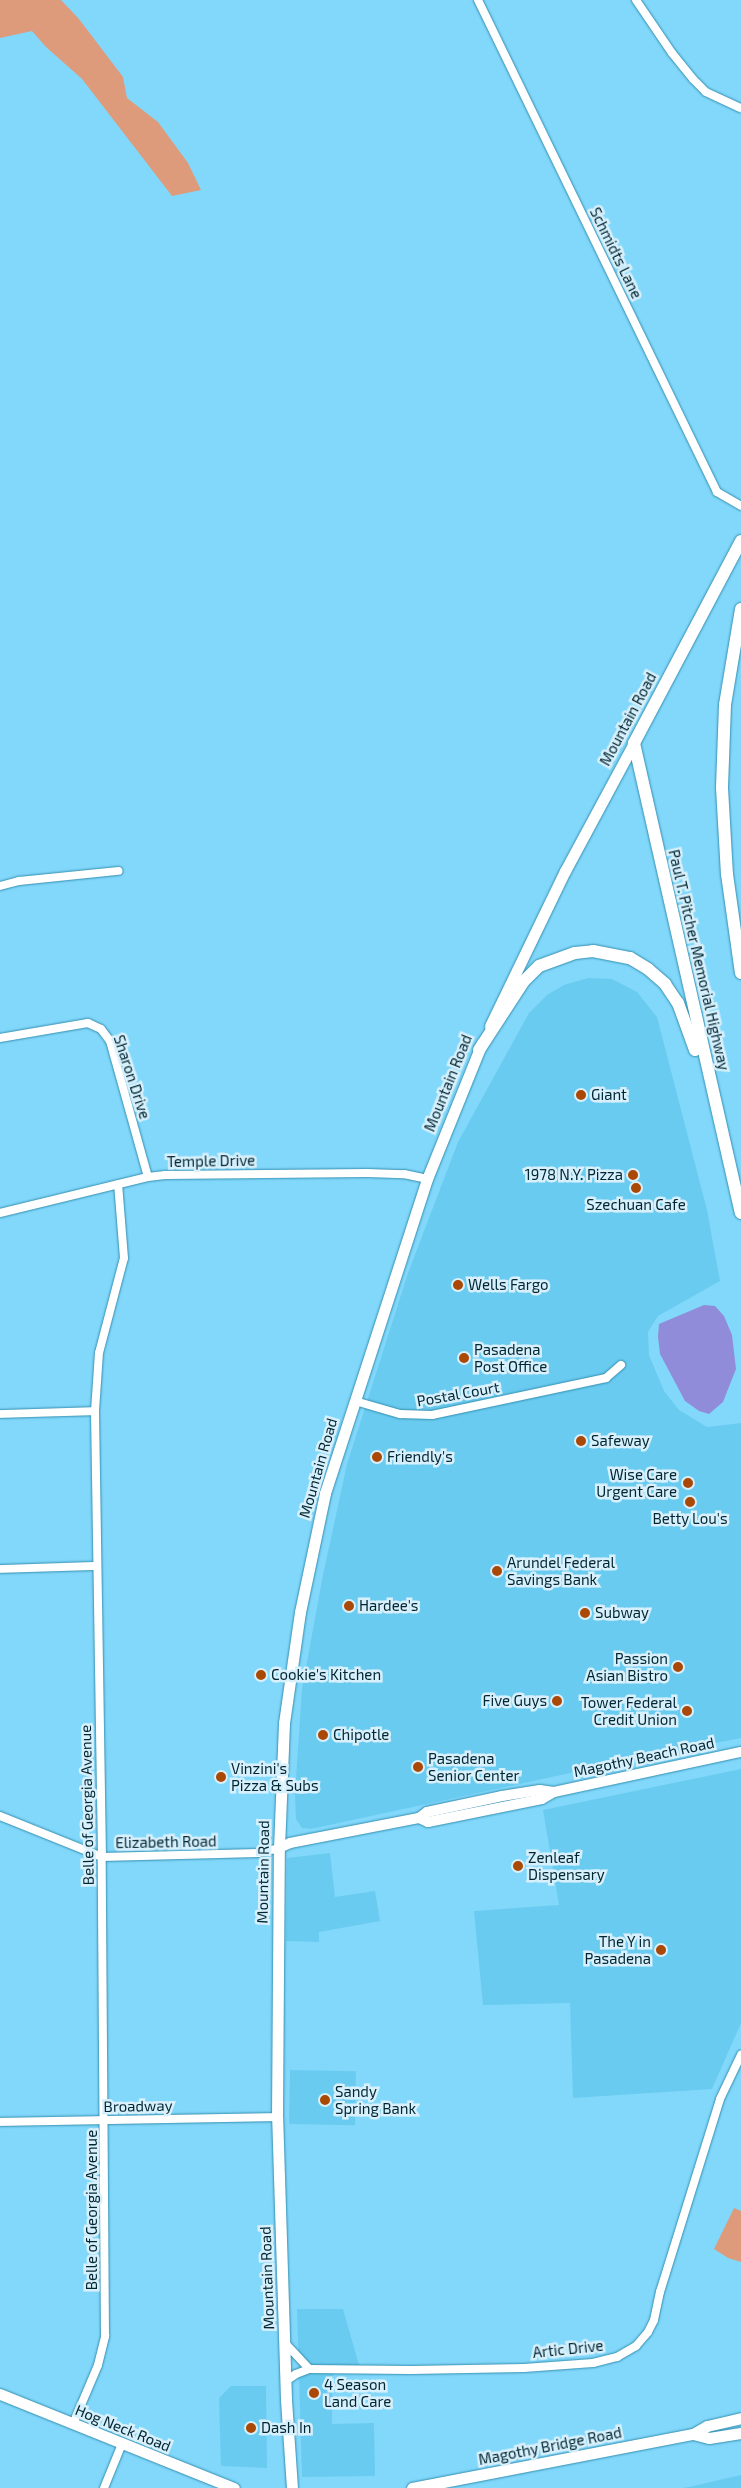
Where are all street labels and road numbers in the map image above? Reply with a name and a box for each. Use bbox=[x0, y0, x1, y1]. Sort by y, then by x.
street label: Schmidts Lane bbox=[586, 204, 646, 302]
street label: Mountain Road bbox=[596, 669, 660, 769]
street label: Paul T. Pitcher Memorial Highway bbox=[665, 847, 733, 1073]
street label: Mountain Road bbox=[420, 1032, 476, 1134]
street label: Sharon Drive bbox=[110, 1033, 154, 1121]
street label: Temple Drive bbox=[167, 1151, 255, 1171]
street label: Postal Court bbox=[415, 1378, 501, 1410]
street label: Mountain Road bbox=[295, 1416, 341, 1520]
street label: Belle of Georgia Avenue bbox=[77, 1724, 97, 1886]
street label: Magothy Beach Road bbox=[572, 1733, 716, 1781]
street label: Mountain Road bbox=[253, 1820, 273, 1924]
street label: Elizabeth Road bbox=[115, 1832, 217, 1852]
street label: Broadway bbox=[103, 2096, 173, 2116]
street label: Belle of Georgia Avenue bbox=[83, 2129, 101, 2291]
street label: Mountain Road bbox=[256, 2226, 278, 2330]
street label: Artic Drive bbox=[532, 2336, 604, 2362]
street label: Hog Neck Road bbox=[72, 2401, 174, 2455]
street label: Magothy Bridge Road bbox=[477, 2423, 623, 2469]

